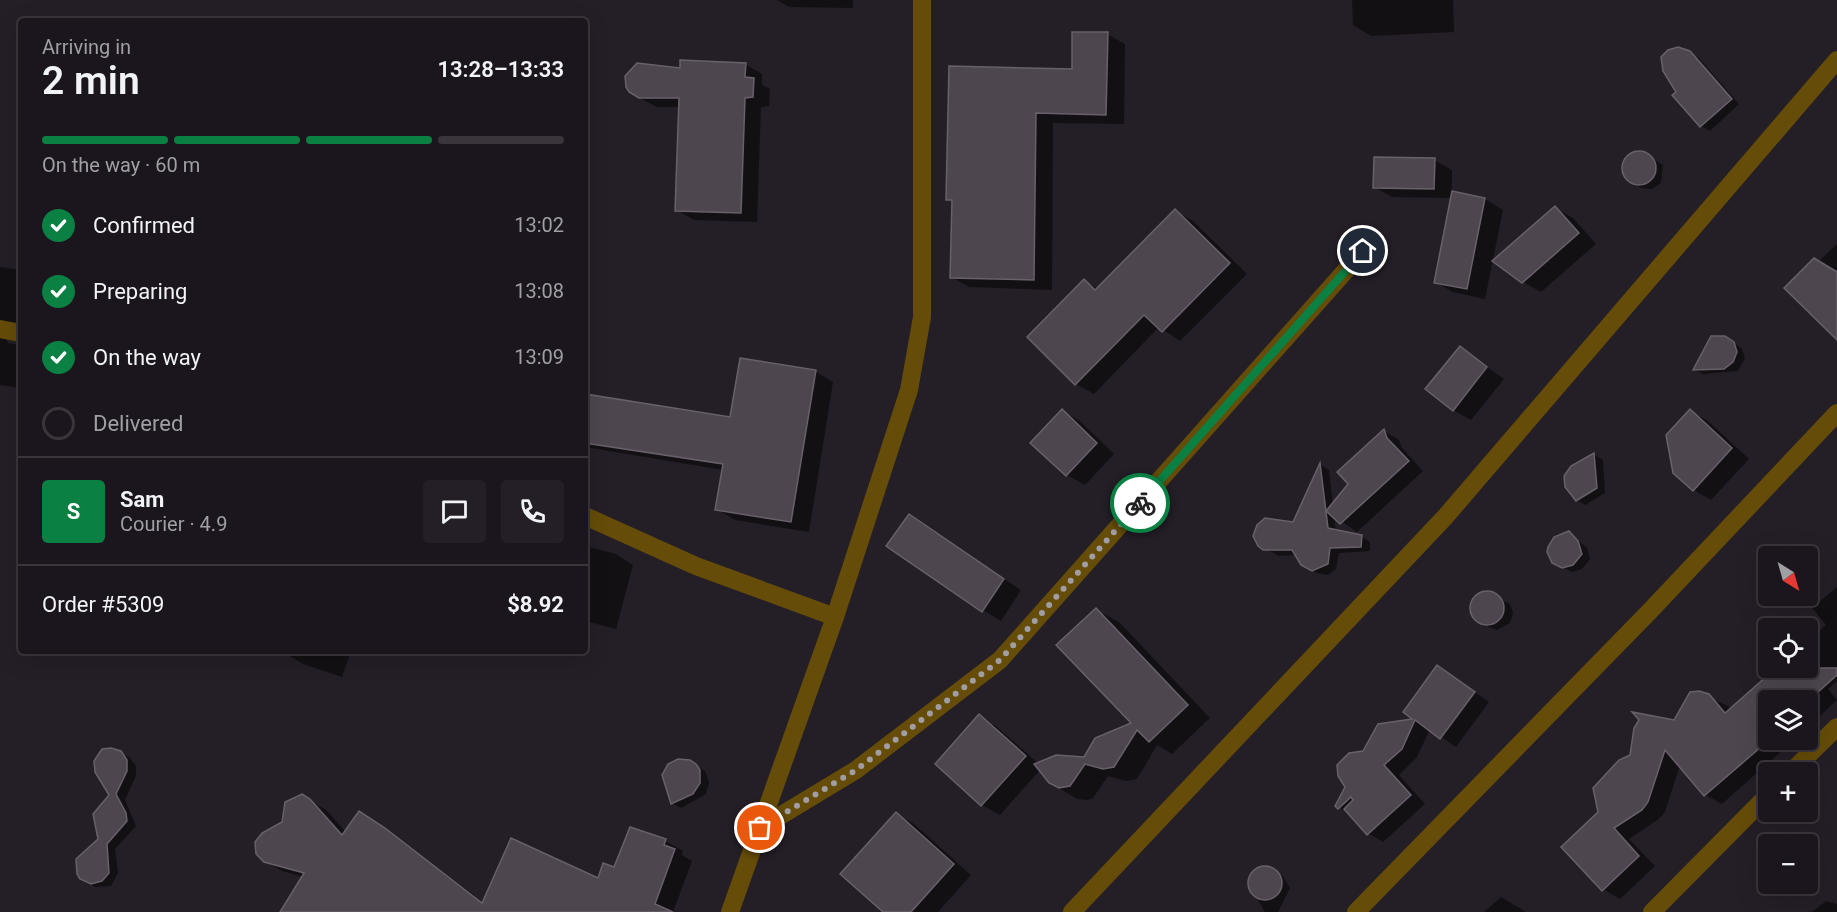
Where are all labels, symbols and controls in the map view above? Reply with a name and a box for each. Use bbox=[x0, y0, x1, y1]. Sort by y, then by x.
text: Arriving in bbox=[42, 35, 131, 59]
text: 13:28–13:33 bbox=[437, 57, 564, 82]
text: 2 min bbox=[42, 58, 140, 104]
text: On the way · 60 m bbox=[42, 153, 200, 177]
icon: check bbox=[42, 209, 75, 242]
text: Confirmed bbox=[93, 213, 195, 238]
text: 13:02 bbox=[514, 213, 564, 237]
pin bbox=[1337, 225, 1388, 276]
icon: home bbox=[1346, 234, 1379, 267]
icon: check bbox=[42, 275, 75, 308]
text: Preparing bbox=[93, 279, 187, 304]
text: 13:08 bbox=[514, 279, 564, 303]
icon: check bbox=[42, 341, 75, 374]
text: On the way bbox=[93, 345, 201, 370]
text: 13:09 bbox=[514, 345, 564, 369]
text: Delivered bbox=[93, 411, 183, 436]
courier bbox=[1110, 473, 1170, 533]
button: chat bbox=[423, 480, 486, 543]
button: phone bbox=[501, 480, 564, 543]
text: Sam bbox=[120, 487, 164, 512]
icon: bike bbox=[1124, 487, 1157, 520]
text: S bbox=[67, 499, 80, 524]
text: Courier · 4.9 bbox=[120, 512, 227, 536]
north arrow bbox=[1758, 546, 1818, 606]
map controls bbox=[1758, 546, 1818, 894]
text: Order #5309 bbox=[42, 592, 164, 617]
text: $8.92 bbox=[507, 592, 564, 617]
button: locate bbox=[1758, 618, 1818, 678]
button: layers bbox=[1758, 690, 1818, 750]
button: + bbox=[1758, 762, 1818, 822]
pin bbox=[734, 802, 785, 853]
icon: bag bbox=[743, 811, 776, 844]
button: − bbox=[1758, 834, 1818, 894]

